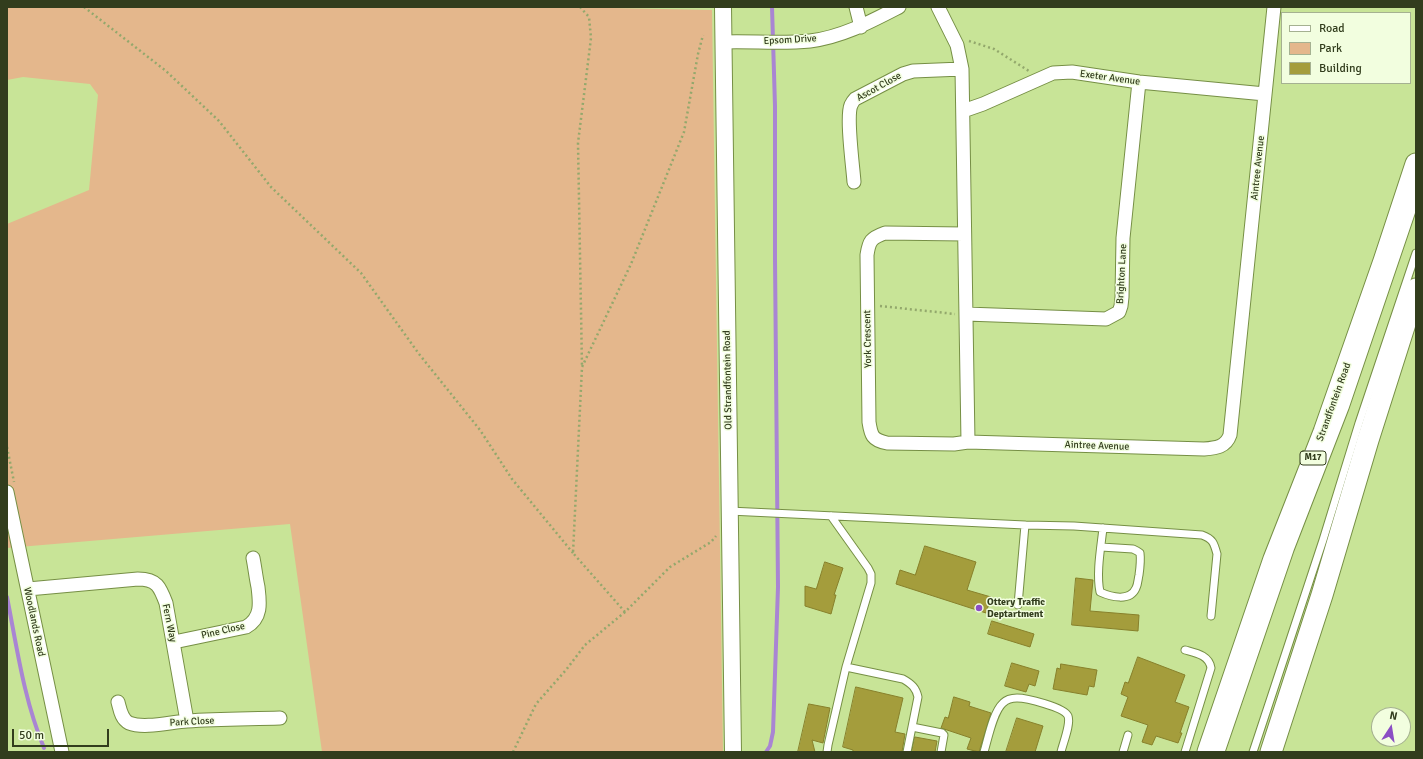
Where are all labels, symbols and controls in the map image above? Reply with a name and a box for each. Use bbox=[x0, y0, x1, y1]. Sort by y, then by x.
legend bbox=[1281, 12, 1411, 84]
text: Road bbox=[1319, 21, 1345, 36]
street label: Epsom Drive bbox=[763, 33, 817, 47]
text: Park bbox=[1319, 41, 1342, 56]
text: Building bbox=[1319, 61, 1362, 76]
street label: Exeter Avenue bbox=[1079, 68, 1141, 88]
street label: Ascot Close bbox=[854, 70, 904, 104]
street label: Aintree Avenue bbox=[1249, 135, 1267, 201]
street label: Brighton Lane bbox=[1114, 244, 1130, 304]
street label: York Crescent bbox=[861, 310, 875, 368]
street label: Old Strandfontein Road bbox=[721, 330, 735, 430]
street label: Strandfontein Road bbox=[1314, 361, 1354, 443]
street label: Aintree Avenue bbox=[1064, 439, 1130, 453]
road number: M17 bbox=[1300, 451, 1326, 465]
street label: Woodlands Road bbox=[21, 586, 47, 658]
place label: Ottery Traffic Deptartment bbox=[987, 596, 1045, 620]
street label: Fern Way bbox=[159, 603, 179, 643]
marker: Ottery Traffic Deptartment bbox=[974, 603, 984, 613]
street label: Pine Close bbox=[200, 620, 246, 642]
north arrow bbox=[1371, 707, 1411, 747]
text: N bbox=[1388, 709, 1398, 723]
street label: Park Close bbox=[169, 715, 215, 729]
scale bar bbox=[14, 721, 111, 747]
text: 50 m bbox=[19, 728, 44, 743]

